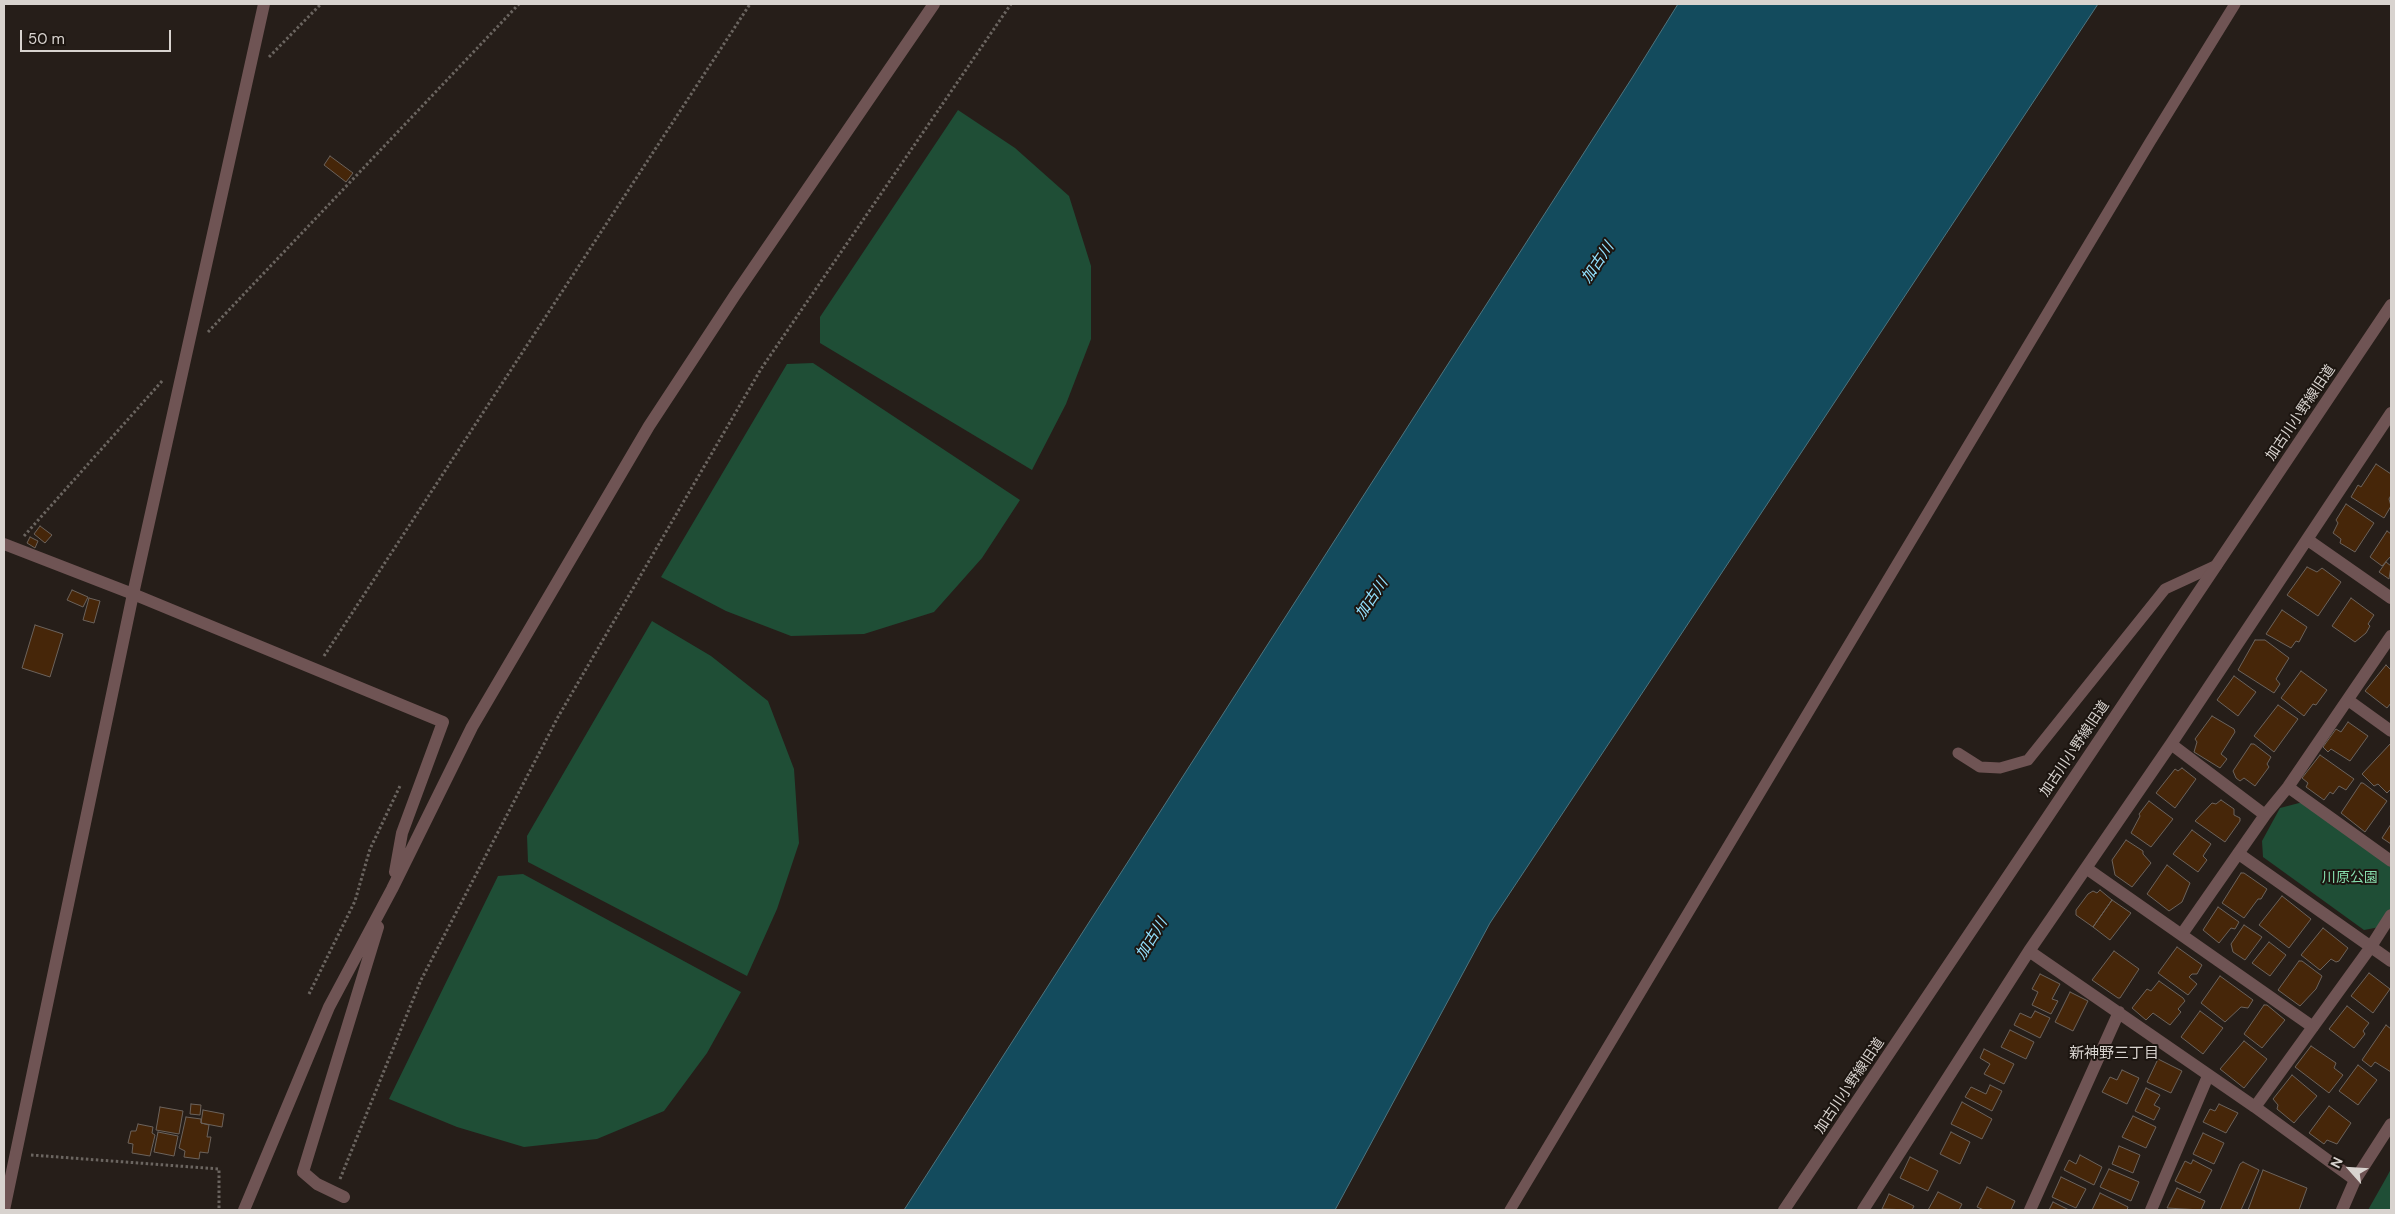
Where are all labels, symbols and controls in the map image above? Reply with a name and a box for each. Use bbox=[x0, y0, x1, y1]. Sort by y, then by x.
scale bar bbox=[22, 20, 174, 52]
text: 50 m bbox=[28, 29, 65, 49]
water label: 加古川 bbox=[1578, 239, 1618, 287]
street label: 加古川小野線旧道 bbox=[2263, 362, 2339, 464]
water label: 加古川 bbox=[1352, 575, 1392, 623]
street label: 加古川小野線旧道 bbox=[2037, 698, 2113, 800]
park label: 川原公園 bbox=[2322, 870, 2378, 886]
water label: 加古川 bbox=[1132, 915, 1172, 963]
street label: 加古川小野線旧道 bbox=[1812, 1035, 1888, 1137]
district label: 新神野三丁目 bbox=[2069, 1045, 2159, 1063]
north arrow bbox=[2325, 1144, 2375, 1194]
text: N bbox=[2326, 1154, 2347, 1171]

